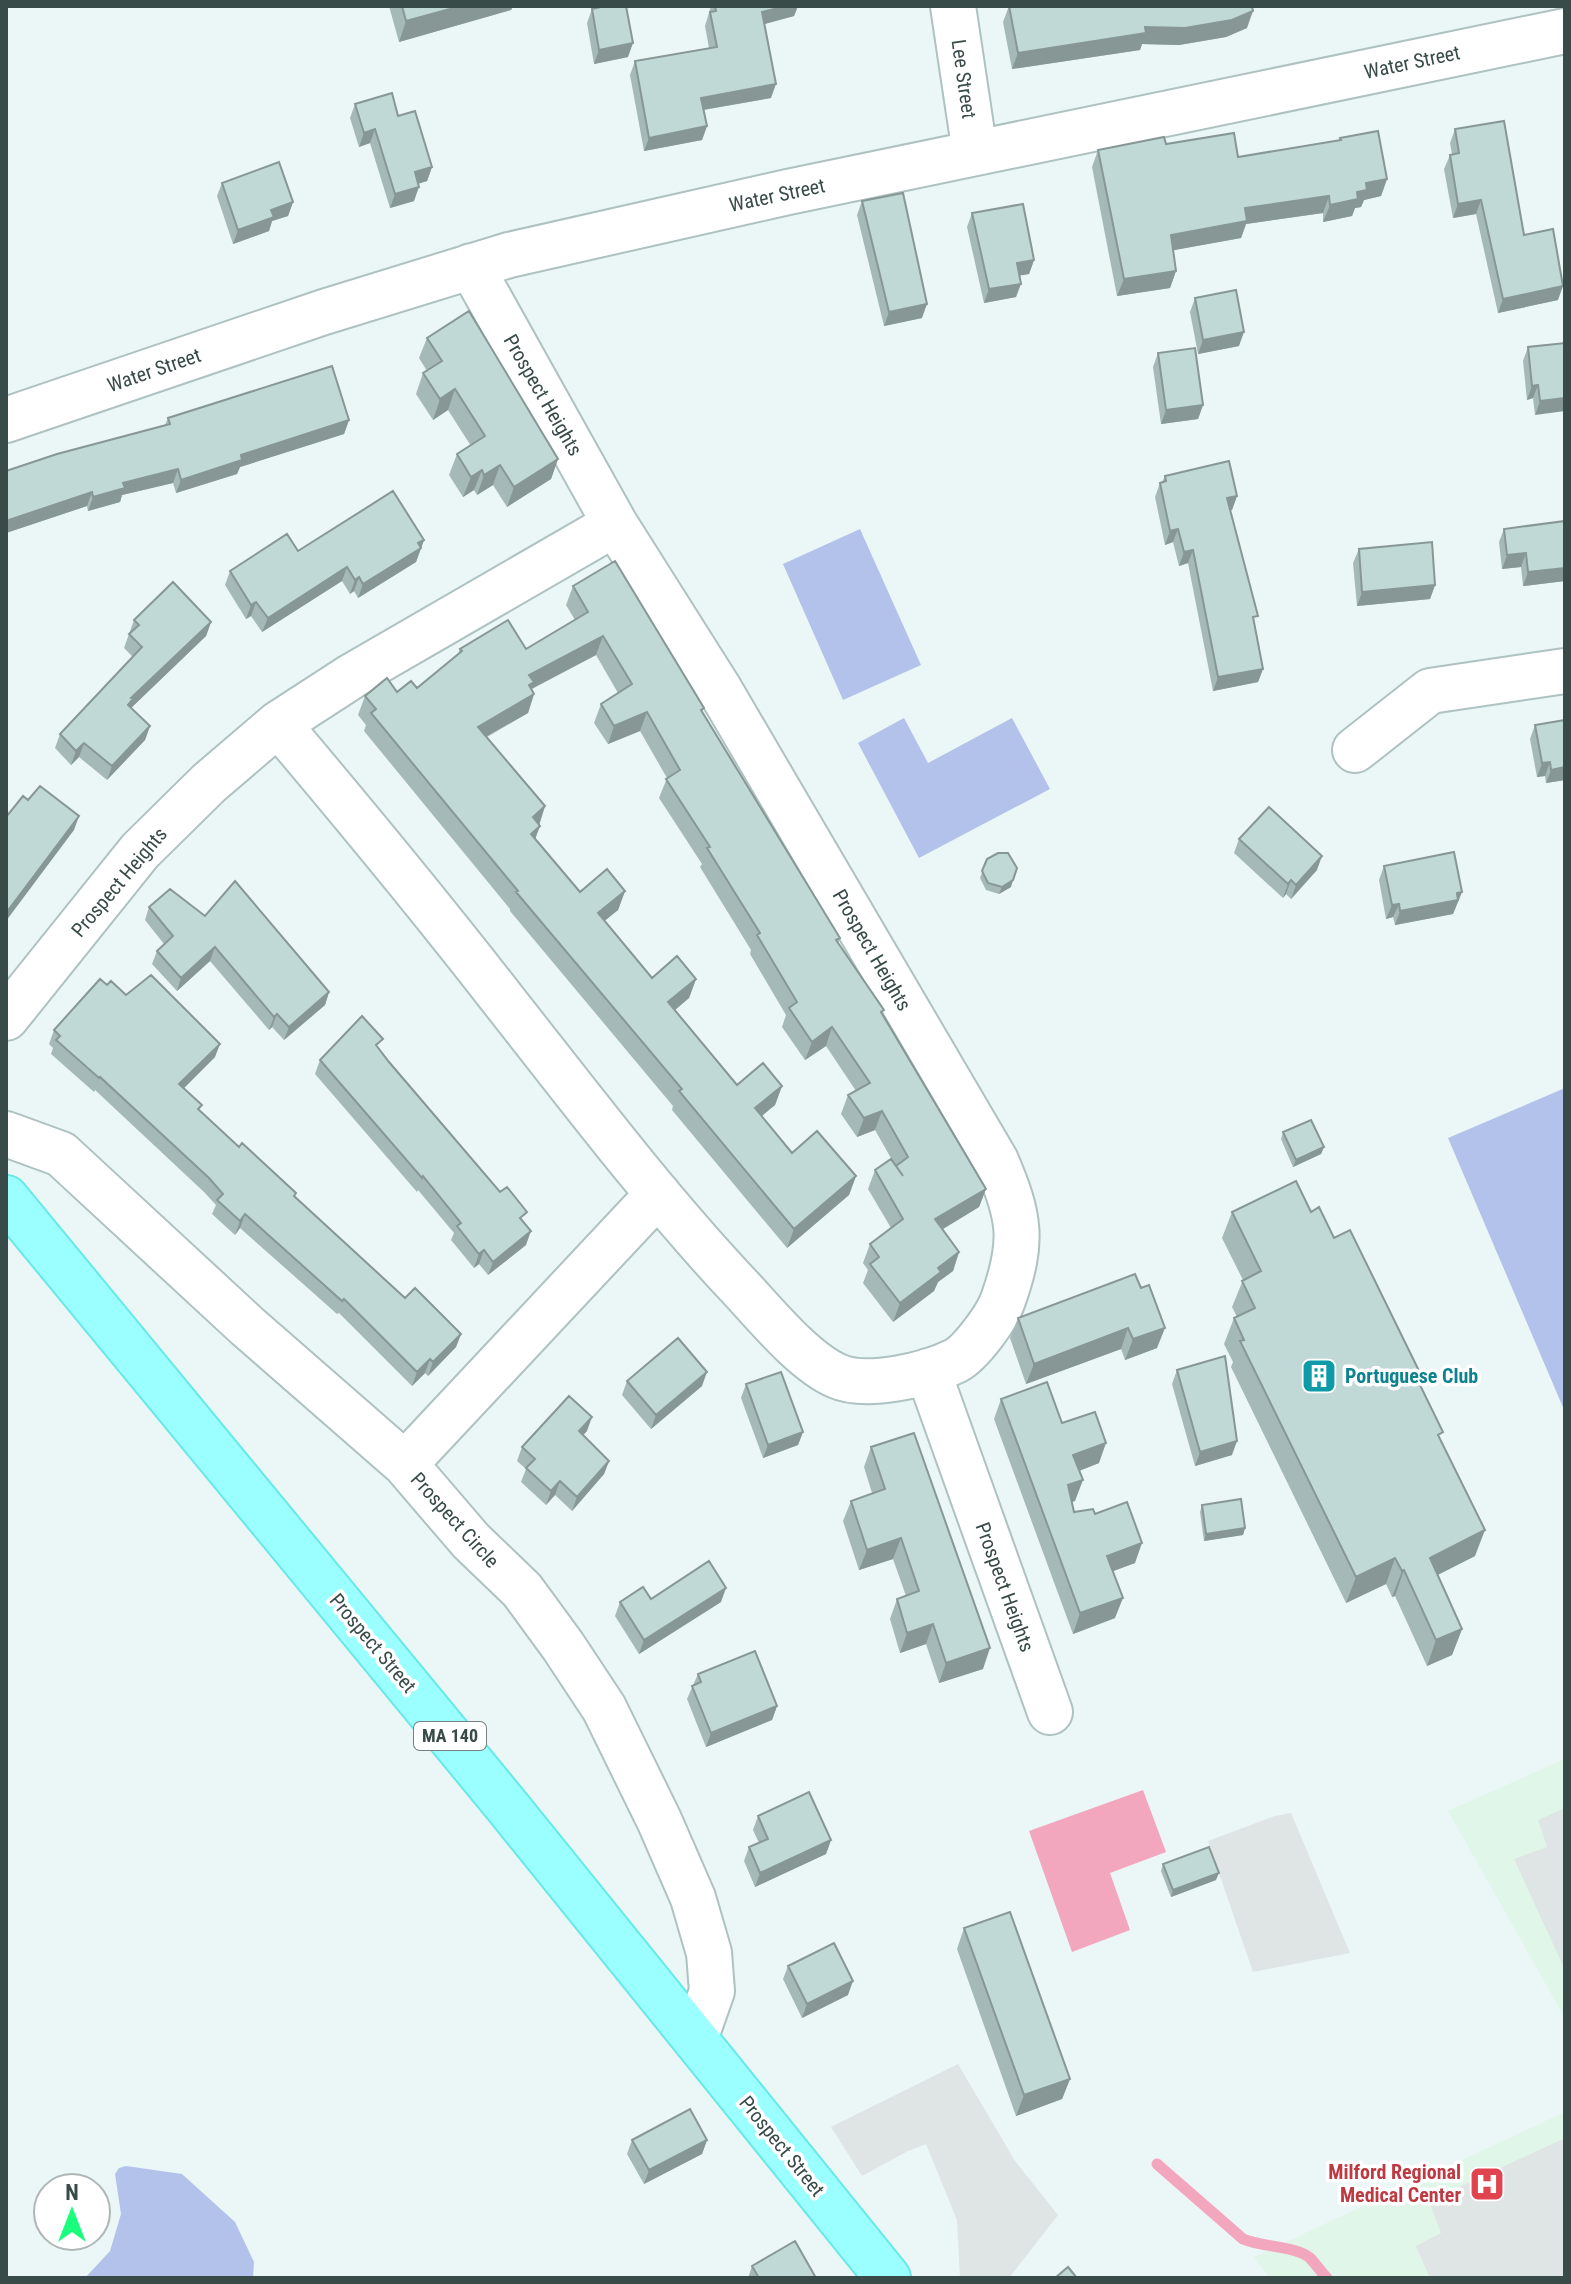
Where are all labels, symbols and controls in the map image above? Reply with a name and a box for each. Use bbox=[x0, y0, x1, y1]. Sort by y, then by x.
street label: Lee Street bbox=[947, 38, 981, 120]
street label: Water Street bbox=[1362, 40, 1462, 84]
street label: Water Street bbox=[727, 173, 827, 217]
street label: Prospect Heights bbox=[499, 330, 587, 460]
street label: Water Street bbox=[104, 343, 204, 397]
street label: Prospect Heights bbox=[66, 822, 172, 942]
street label: Prospect Heights bbox=[828, 885, 916, 1015]
building icon: Portuguese Club bbox=[1300, 1357, 1338, 1395]
place label: Portuguese Club bbox=[1345, 1364, 1478, 1388]
street label: Prospect Circle bbox=[406, 1467, 504, 1573]
street label: Prospect Heights bbox=[970, 1519, 1040, 1655]
street label: Prospect Street bbox=[325, 1589, 421, 1697]
road number: MA 140 bbox=[414, 1722, 486, 1750]
street label: Prospect Street bbox=[734, 2091, 830, 2201]
place label: Milford Regional Medical Center bbox=[1328, 2160, 1461, 2207]
hospital icon: Milford Regional Medical Center bbox=[1468, 2165, 1506, 2203]
north arrow bbox=[32, 2172, 112, 2252]
text: N bbox=[65, 2180, 79, 2205]

